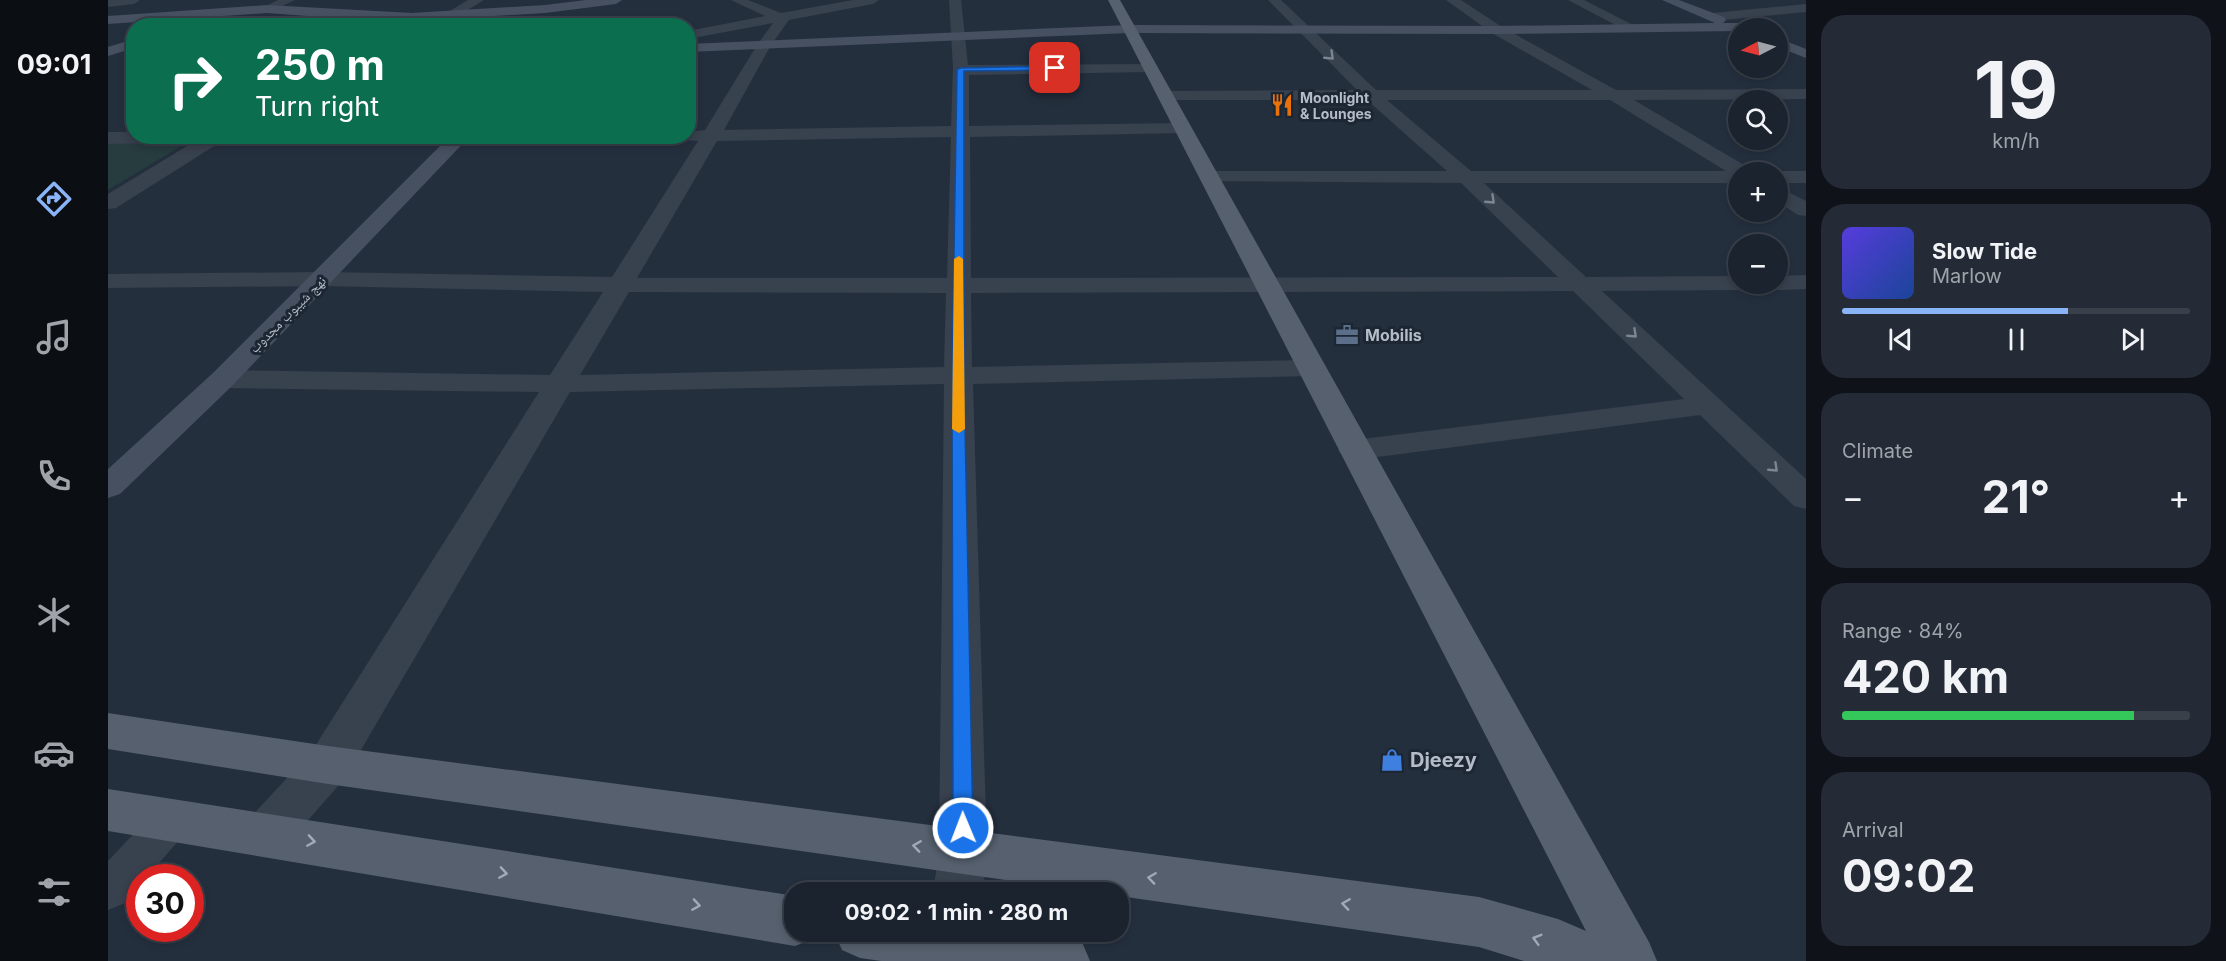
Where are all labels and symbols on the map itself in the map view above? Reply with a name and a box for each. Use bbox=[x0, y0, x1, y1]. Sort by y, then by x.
north arrow bbox=[1728, 18, 1788, 78]
pin bbox=[1029, 42, 1080, 93]
one-way arrow bbox=[1324, 49, 1334, 60]
place label: Moonlight & Lounges bbox=[1300, 89, 1372, 122]
restaurant icon: Moonlight & Lounges bbox=[1269, 92, 1295, 118]
one-way arrow bbox=[1484, 193, 1494, 204]
street label: نهج شيبوب مجدوب bbox=[245, 272, 331, 357]
office icon: Mobilis bbox=[1334, 322, 1360, 348]
place label: Mobilis bbox=[1365, 325, 1422, 345]
one-way arrow bbox=[1626, 327, 1636, 338]
one-way arrow bbox=[1768, 461, 1778, 472]
shop icon: Djeezy bbox=[1379, 747, 1405, 773]
place label: Djeezy bbox=[1410, 748, 1477, 772]
position arrow bbox=[931, 796, 995, 860]
one-way arrow bbox=[306, 835, 316, 847]
one-way arrow bbox=[913, 840, 922, 853]
speed limit sign: 30 bbox=[126, 864, 204, 942]
one-way arrow bbox=[498, 866, 508, 879]
one-way arrow bbox=[1148, 872, 1157, 884]
one-way arrow bbox=[691, 898, 701, 910]
one-way arrow bbox=[1341, 898, 1350, 910]
one-way arrow bbox=[1532, 934, 1543, 946]

